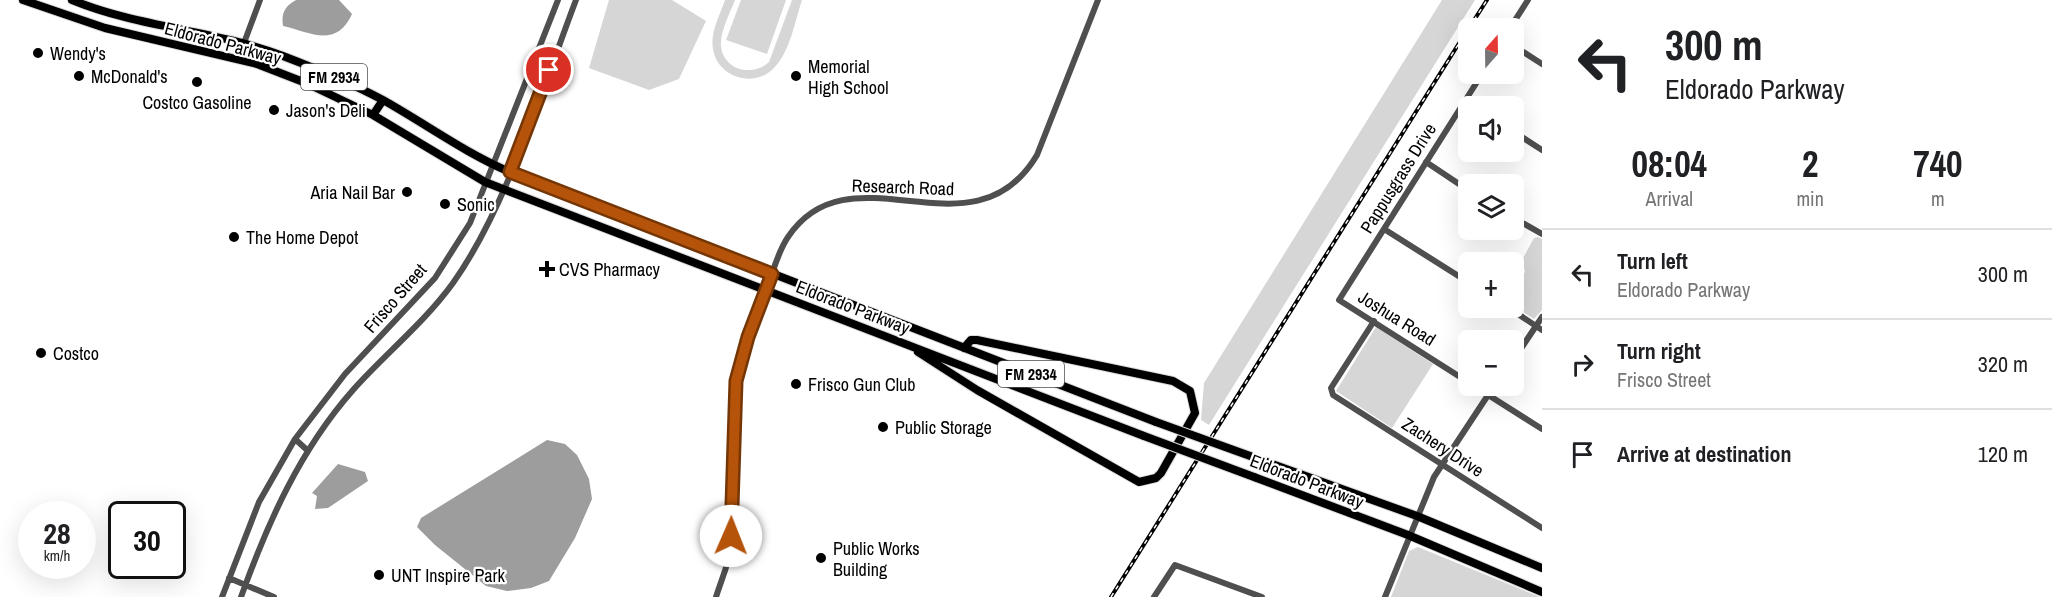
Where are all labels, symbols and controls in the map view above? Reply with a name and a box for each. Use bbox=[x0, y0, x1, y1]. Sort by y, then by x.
street label: Eldorado Parkway bbox=[162, 15, 285, 71]
text: 300 m bbox=[1665, 17, 1763, 73]
north arrow bbox=[1458, 18, 1524, 84]
map controls bbox=[1458, 18, 1524, 396]
icon: left bbox=[1566, 24, 1644, 102]
place label: Wendy's bbox=[50, 41, 106, 66]
pin bbox=[523, 44, 574, 95]
marker: Wendy's bbox=[31, 46, 45, 60]
icon: arrive bbox=[532, 53, 565, 86]
place label: Memorial High School bbox=[808, 54, 888, 100]
place label: McDonald's bbox=[91, 64, 168, 89]
road number: FM 2934 bbox=[301, 64, 367, 90]
marker: McDonald's bbox=[72, 69, 86, 83]
marker: Memorial High School bbox=[789, 69, 803, 83]
text: Eldorado Parkway bbox=[1665, 71, 1845, 107]
marker: Costco Gasoline bbox=[190, 75, 204, 89]
place label: Costco Gasoline bbox=[142, 90, 252, 115]
button: sound bbox=[1458, 96, 1524, 162]
place label: Jason's Deli bbox=[286, 98, 366, 123]
marker: Jason's Deli bbox=[267, 103, 281, 117]
street label: Pappusgrass Drive bbox=[1354, 118, 1442, 238]
text: 08:04 bbox=[1631, 140, 1707, 188]
text: 2 bbox=[1802, 140, 1818, 188]
text: 740 bbox=[1913, 140, 1963, 188]
street label: Research Road bbox=[851, 173, 955, 201]
button: layers bbox=[1458, 174, 1524, 240]
place label: Aria Nail Bar bbox=[310, 180, 395, 205]
marker: Aria Nail Bar bbox=[400, 185, 414, 199]
text: Arrival bbox=[1646, 185, 1693, 212]
text: min bbox=[1796, 185, 1824, 212]
text: m bbox=[1931, 185, 1945, 212]
place label: Sonic bbox=[457, 192, 495, 217]
marker: Sonic bbox=[438, 197, 452, 211]
place label: The Home Depot bbox=[246, 225, 358, 250]
marker: The Home Depot bbox=[227, 230, 241, 244]
text: Turn left bbox=[1617, 246, 1688, 276]
button: + bbox=[1458, 252, 1524, 318]
place label: CVS Pharmacy bbox=[559, 257, 661, 282]
street label: Frisco Street bbox=[358, 258, 432, 338]
icon: left bbox=[1566, 258, 1599, 291]
text: 300 m bbox=[1978, 259, 2028, 289]
marker: CVS Pharmacy bbox=[540, 262, 554, 276]
street label: Eldorado Parkway bbox=[793, 274, 914, 340]
text: Eldorado Parkway bbox=[1617, 276, 1750, 303]
street label: Joshua Road bbox=[1353, 284, 1441, 352]
button: − bbox=[1458, 330, 1524, 396]
text: Turn right bbox=[1617, 336, 1701, 366]
place label: Costco bbox=[53, 341, 99, 366]
marker: Costco bbox=[34, 346, 48, 360]
icon: right bbox=[1566, 348, 1599, 381]
text: 320 m bbox=[1978, 349, 2028, 379]
road number: FM 2934 bbox=[998, 361, 1064, 387]
text: Frisco Street bbox=[1617, 366, 1711, 393]
place label: Frisco Gun Club bbox=[808, 372, 915, 397]
marker: Frisco Gun Club bbox=[789, 377, 803, 391]
street label: Zachery Drive bbox=[1397, 411, 1489, 483]
place label: Public Storage bbox=[895, 415, 992, 440]
marker: Public Storage bbox=[876, 420, 890, 434]
icon: arrive bbox=[1566, 438, 1599, 471]
text: Arrive at destination bbox=[1617, 439, 1791, 469]
text: 120 m bbox=[1978, 439, 2028, 469]
street label: Eldorado Parkway bbox=[1247, 448, 1368, 514]
speed limit sign: 30 bbox=[108, 501, 186, 579]
position arrow bbox=[699, 504, 763, 568]
text: 28 bbox=[43, 513, 71, 553]
place label: Public Works Building bbox=[833, 536, 920, 582]
text: km/h bbox=[44, 545, 70, 566]
marker: Public Works Building bbox=[814, 551, 828, 565]
place label: UNT Inspire Park bbox=[391, 563, 505, 588]
marker: UNT Inspire Park bbox=[372, 568, 386, 582]

